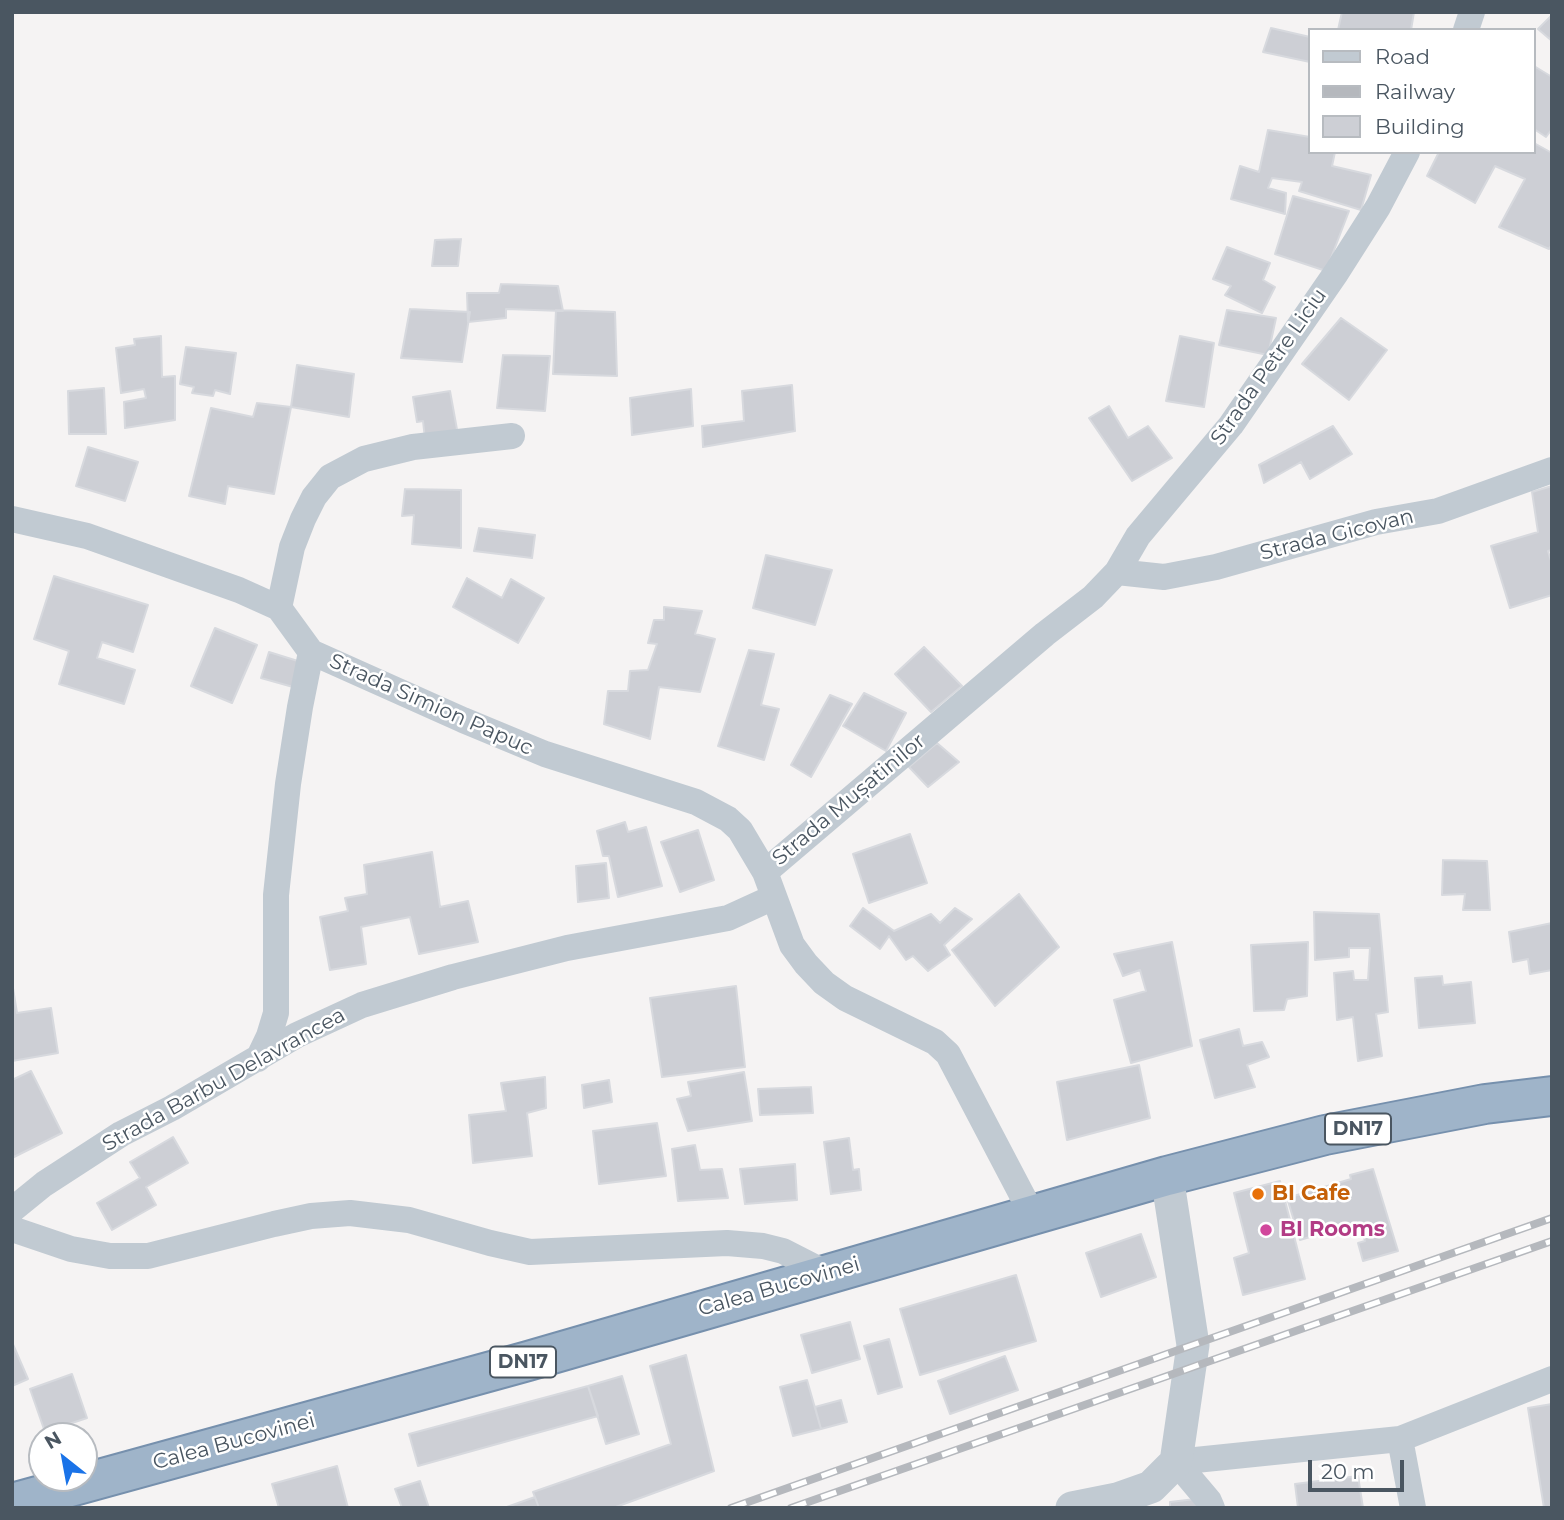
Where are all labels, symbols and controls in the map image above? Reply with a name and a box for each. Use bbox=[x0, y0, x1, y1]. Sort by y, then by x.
legend bbox=[1308, 28, 1536, 154]
text: Road bbox=[1375, 44, 1430, 69]
text: Railway bbox=[1375, 79, 1455, 104]
text: Building bbox=[1375, 114, 1465, 139]
street label: Strada Petre Liciu bbox=[1206, 284, 1332, 450]
street label: Strada Gicovan bbox=[1258, 504, 1416, 566]
street label: Strada Simion Papuc bbox=[325, 649, 537, 761]
street label: Strada Mușatinilor bbox=[768, 729, 930, 871]
street label: Strada Barbu Delavrancea bbox=[98, 1003, 350, 1157]
road number: DN17 bbox=[1325, 1114, 1391, 1144]
place label: BI Cafe bbox=[1272, 1181, 1350, 1207]
marker: BI Cafe bbox=[1250, 1186, 1266, 1202]
place label: BI Rooms bbox=[1280, 1217, 1385, 1243]
marker: BI Rooms bbox=[1258, 1222, 1274, 1238]
street label: Calea Bucovinei bbox=[695, 1252, 863, 1322]
road number: DN17 bbox=[490, 1346, 556, 1378]
street label: Calea Bucovinei bbox=[150, 1408, 318, 1476]
north arrow bbox=[28, 1422, 98, 1492]
text: N bbox=[40, 1426, 65, 1454]
scale bar bbox=[1312, 1446, 1408, 1490]
text: 20 m bbox=[1321, 1459, 1375, 1484]

